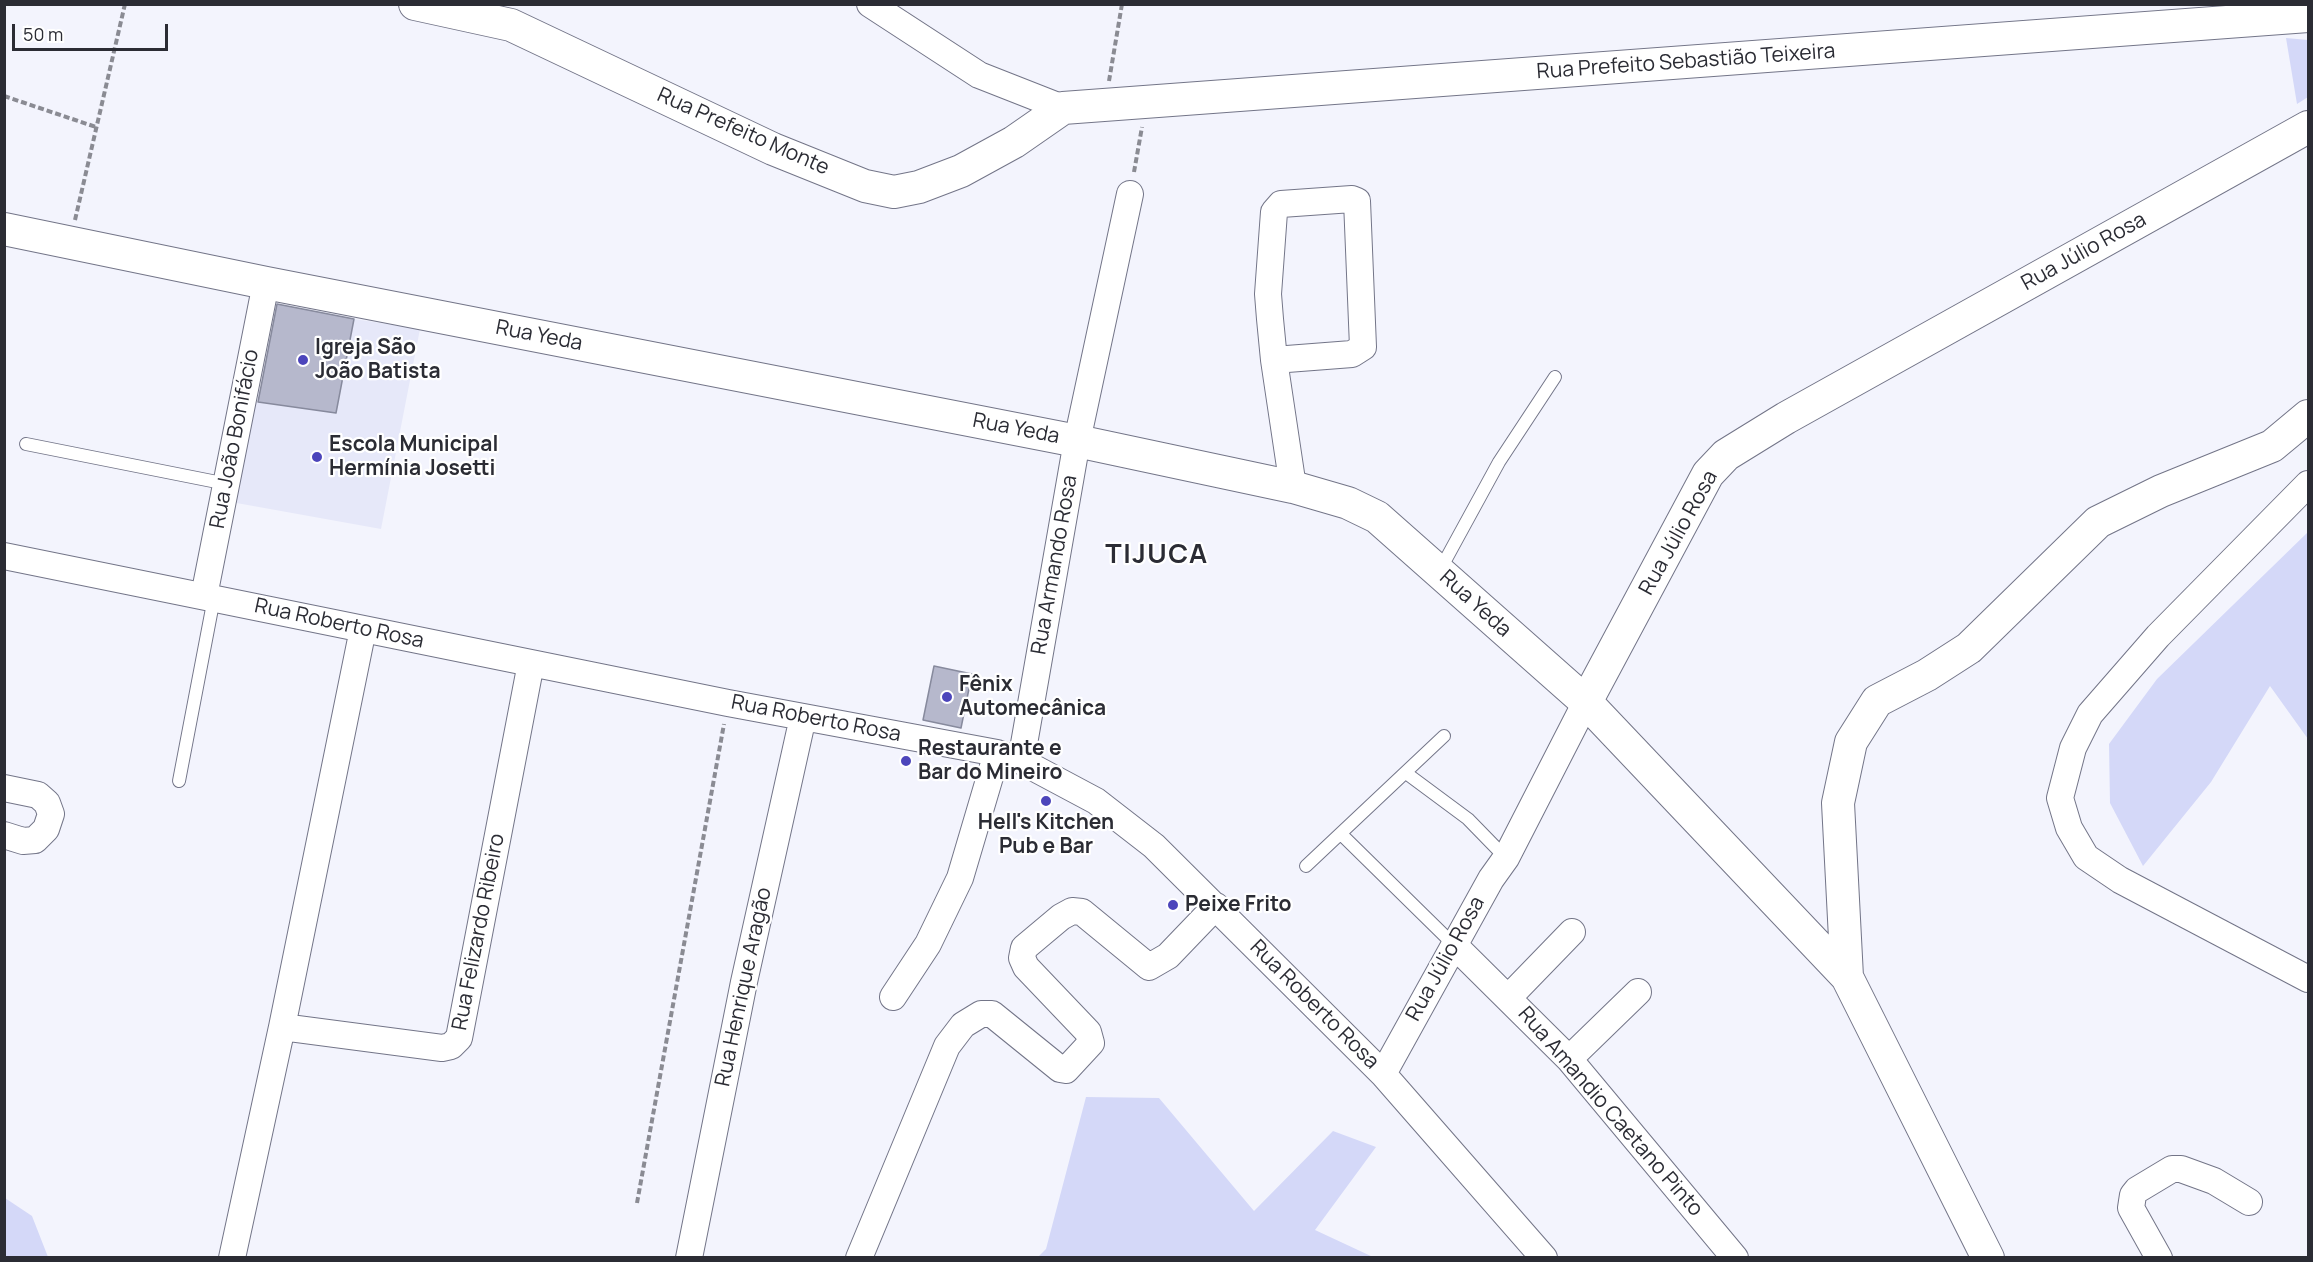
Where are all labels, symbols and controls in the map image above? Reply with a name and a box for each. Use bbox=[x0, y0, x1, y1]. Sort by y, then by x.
scale bar bbox=[15, 12, 171, 50]
text: 50 m bbox=[23, 22, 63, 46]
street label: Rua Prefeito Sebastião Teixeira bbox=[1536, 39, 1836, 85]
street label: Rua Prefeito Monte bbox=[653, 83, 833, 181]
street label: Rua Júlio Rosa bbox=[2017, 207, 2151, 297]
street label: Rua Yeda bbox=[493, 315, 585, 357]
place label: Igreja São João Batista bbox=[315, 335, 441, 385]
street label: Rua João Bonifácio bbox=[205, 347, 265, 531]
marker: Igreja São João Batista bbox=[296, 353, 310, 367]
street label: Rua Yeda bbox=[970, 408, 1062, 450]
place label: Escola Municipal Hermínia Josetti bbox=[329, 432, 498, 482]
marker: Escola Municipal Hermínia Josetti bbox=[310, 450, 324, 464]
street label: Rua Júlio Rosa bbox=[1634, 466, 1724, 600]
street label: Rua Armando Rosa bbox=[1027, 473, 1083, 657]
district label: TIJUCA bbox=[1105, 539, 1209, 571]
street label: Rua Yeda bbox=[1434, 565, 1516, 643]
street label: Rua Roberto Rosa bbox=[252, 594, 426, 654]
place label: Fênix Automecânica bbox=[959, 672, 1106, 722]
street label: Rua Roberto Rosa bbox=[729, 690, 903, 748]
marker: Fênix Automecânica bbox=[940, 690, 954, 704]
place label: Restaurante e Bar do Mineiro bbox=[918, 736, 1063, 786]
marker: Restaurante e Bar do Mineiro bbox=[899, 754, 913, 768]
marker: Hell's Kitchen Pub e Bar bbox=[1039, 794, 1053, 808]
place label: Hell's Kitchen Pub e Bar bbox=[978, 810, 1114, 860]
street label: Rua Felizardo Ribeiro bbox=[448, 831, 510, 1033]
street label: Rua Henrique Aragão bbox=[711, 885, 777, 1089]
place label: Peixe Frito bbox=[1185, 892, 1292, 918]
street label: Rua Júlio Rosa bbox=[1401, 892, 1491, 1026]
marker: Peixe Frito bbox=[1166, 898, 1180, 912]
street label: Rua Roberto Rosa bbox=[1244, 935, 1384, 1075]
street label: Rua Amandio Caetano Pinto bbox=[1512, 1002, 1708, 1222]

